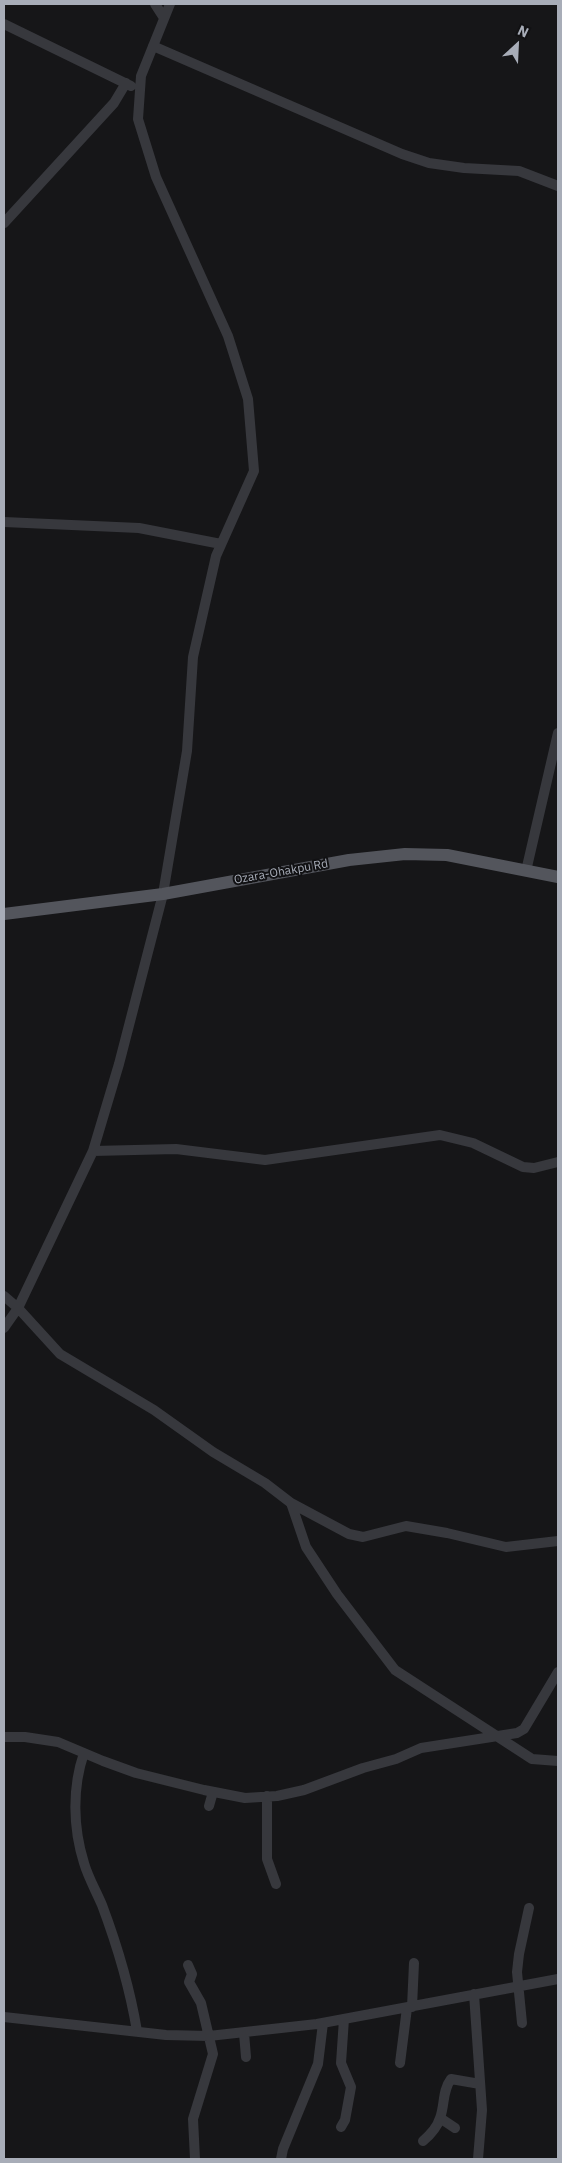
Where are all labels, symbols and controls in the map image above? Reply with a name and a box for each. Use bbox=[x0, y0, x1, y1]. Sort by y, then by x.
north arrow bbox=[492, 20, 542, 70]
text: N bbox=[515, 21, 532, 42]
street label: Ozara-Ohakpu Rd bbox=[233, 857, 329, 887]

